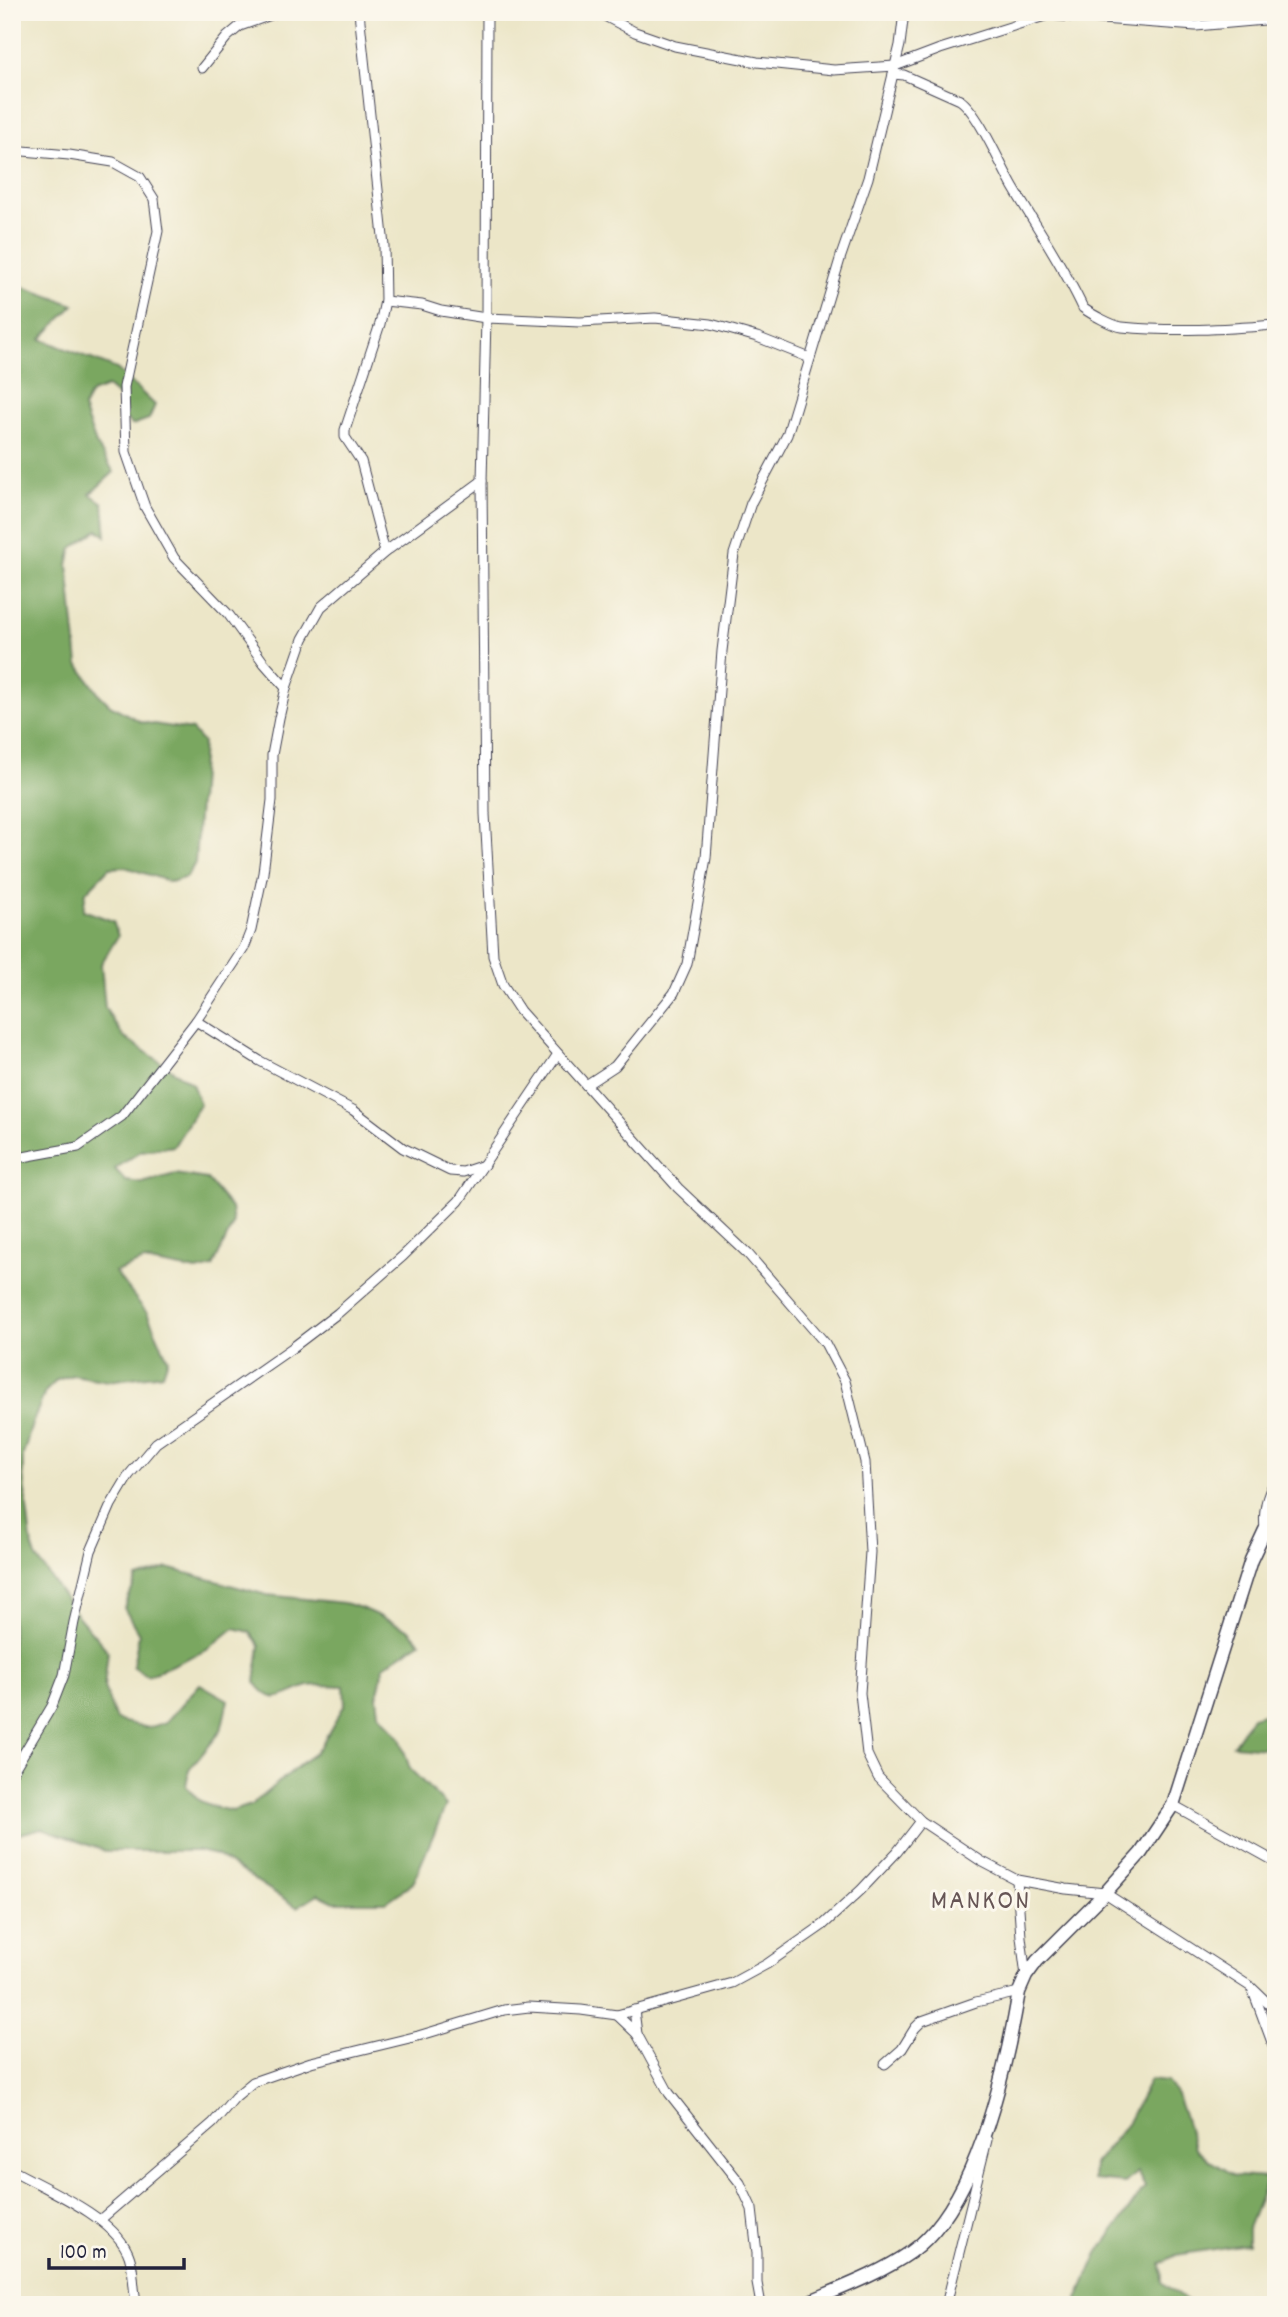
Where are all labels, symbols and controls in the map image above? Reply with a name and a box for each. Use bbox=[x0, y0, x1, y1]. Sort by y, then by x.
district label: MANKON bbox=[931, 1883, 1031, 1923]
scale bar bbox=[49, 2226, 184, 2270]
text: 100 m bbox=[60, 2239, 107, 2269]

